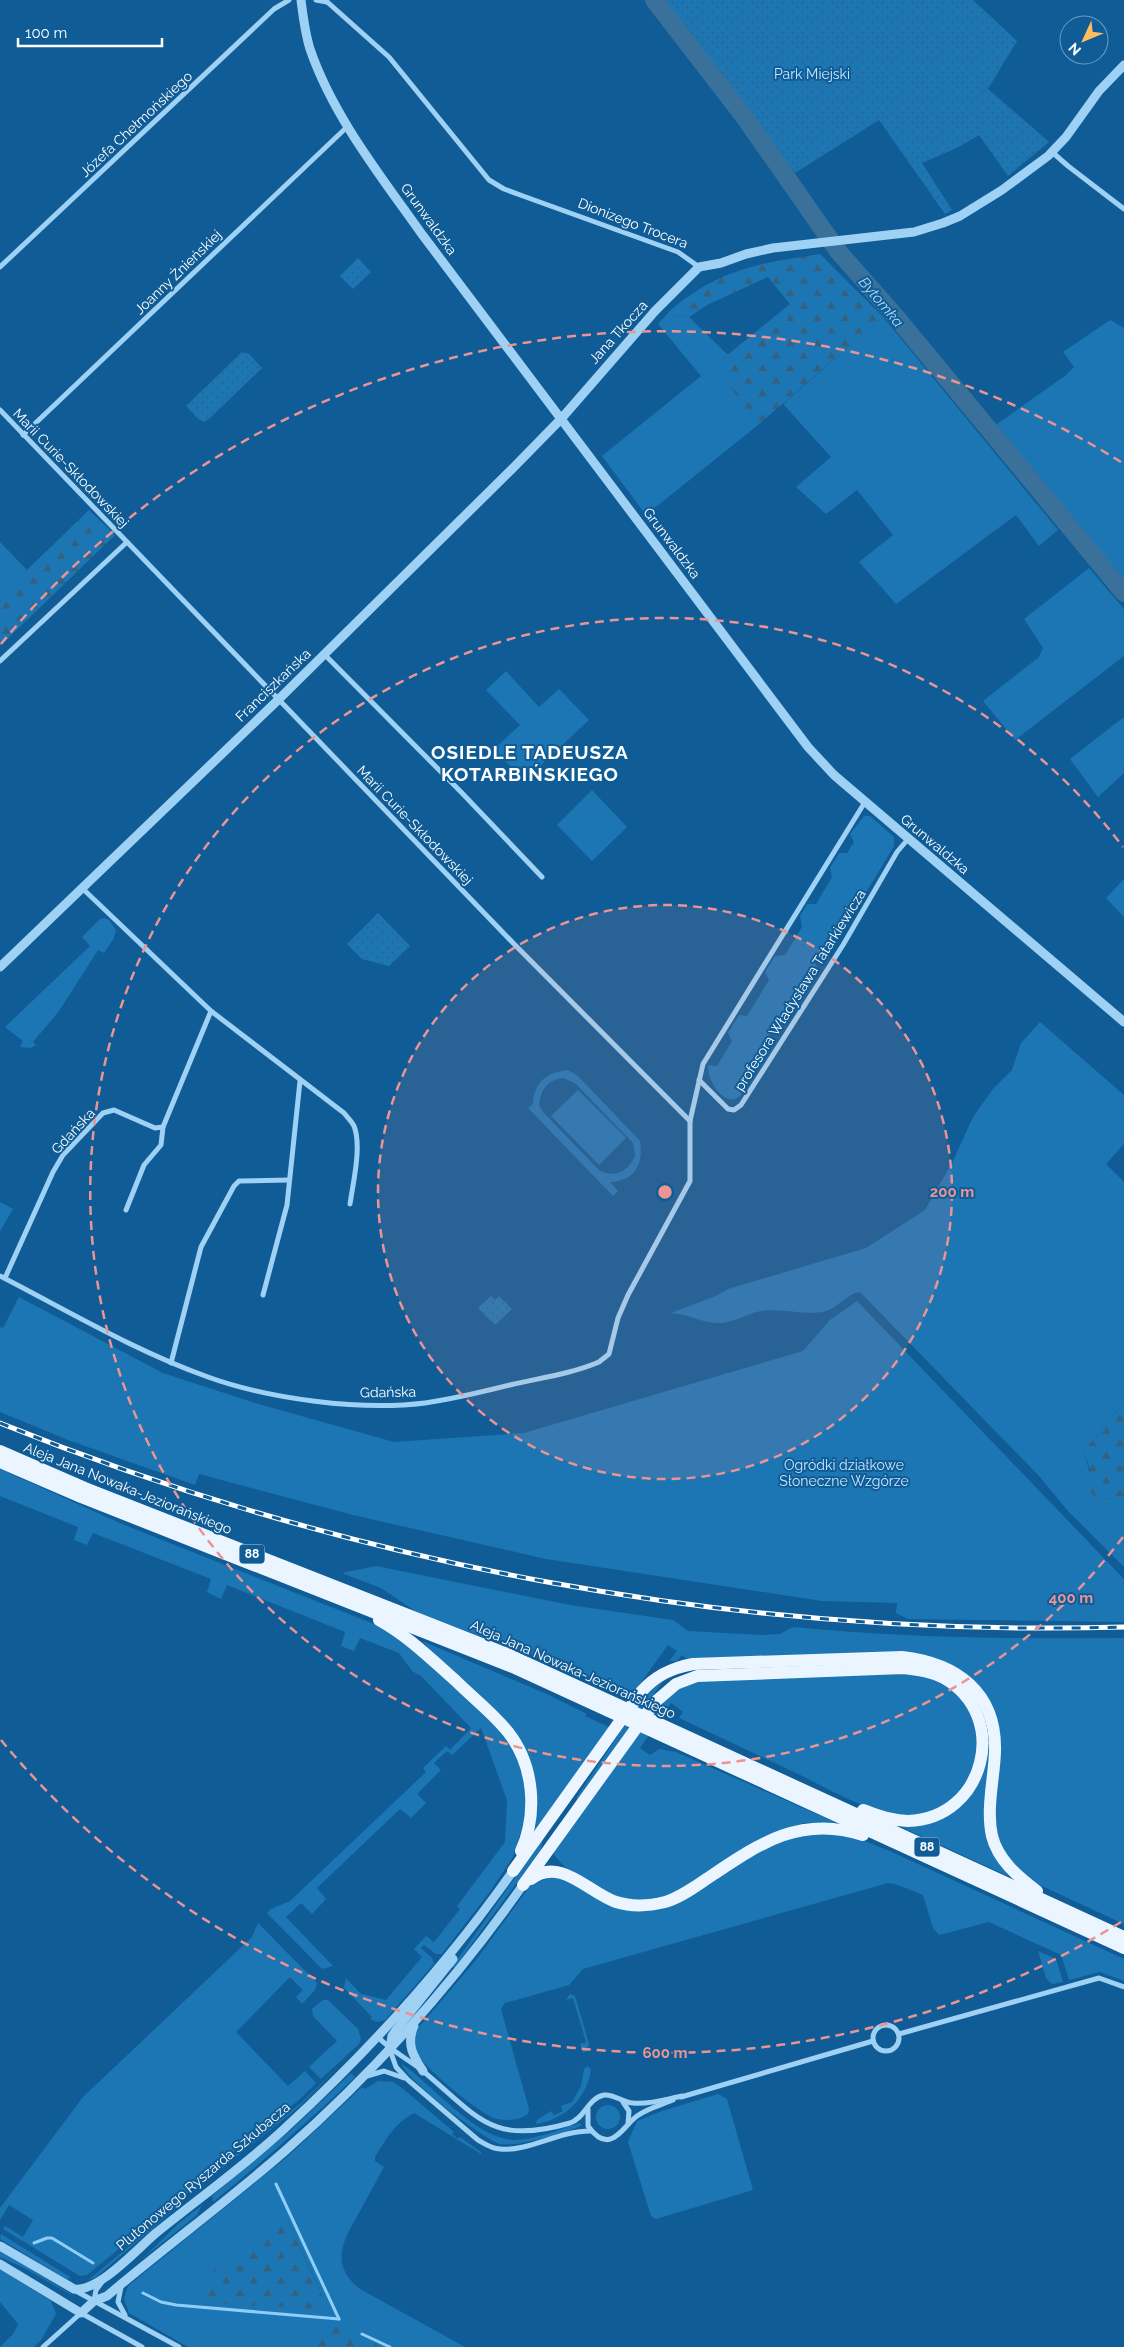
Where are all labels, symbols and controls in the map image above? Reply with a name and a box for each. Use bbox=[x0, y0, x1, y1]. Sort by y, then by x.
scale bar bbox=[18, 15, 161, 47]
north arrow bbox=[1059, 15, 1109, 65]
text: 100 m bbox=[25, 24, 67, 42]
text: N bbox=[1065, 40, 1084, 58]
park label: Park Miejski bbox=[774, 66, 850, 82]
street label: Józefa Chełmońskiego bbox=[77, 68, 195, 180]
street label: Grunwaldzka bbox=[398, 180, 460, 258]
street label: Dionizego Trocera bbox=[576, 195, 690, 251]
street label: Joanny Żnieńskiej bbox=[130, 225, 225, 317]
water label: Bytomka bbox=[855, 273, 907, 331]
street label: Jana Tkocza bbox=[586, 297, 650, 367]
street label: Marii Curie-Skłodowskiej bbox=[10, 405, 132, 531]
street label: Grunwaldzka bbox=[640, 504, 704, 582]
street label: Franciszkańska bbox=[232, 645, 314, 725]
district label: OSIEDLE TADEUSZA KOTARBIŃSKIEGO bbox=[431, 741, 629, 785]
street label: Marii Curie-Skłodowskiej bbox=[354, 762, 476, 888]
street label: Grunwaldzka bbox=[897, 811, 973, 877]
street label: profesora Władysława Tatarkiewicza bbox=[731, 886, 869, 1094]
street label: Gdańska bbox=[48, 1105, 98, 1157]
centre of rings bbox=[656, 1183, 674, 1201]
text: 200 m bbox=[930, 1183, 974, 1201]
street label: Gdańska bbox=[360, 1384, 416, 1400]
street label: Aleja Jana Nowaka-Jeziorańskiego bbox=[22, 1439, 234, 1537]
park label: Ogródki działkowe Słoneczne Wzgórze bbox=[779, 1457, 909, 1489]
road number: 88 bbox=[240, 1545, 264, 1564]
text: 400 m bbox=[1049, 1589, 1093, 1607]
street label: Aleja Jana Nowaka-Jeziorańskiego bbox=[468, 1616, 678, 1722]
road number: 88 bbox=[914, 1838, 940, 1856]
text: 600 m bbox=[642, 2044, 688, 2062]
street label: Plutonowego Ryszarda Szkubacza bbox=[113, 2099, 293, 2253]

